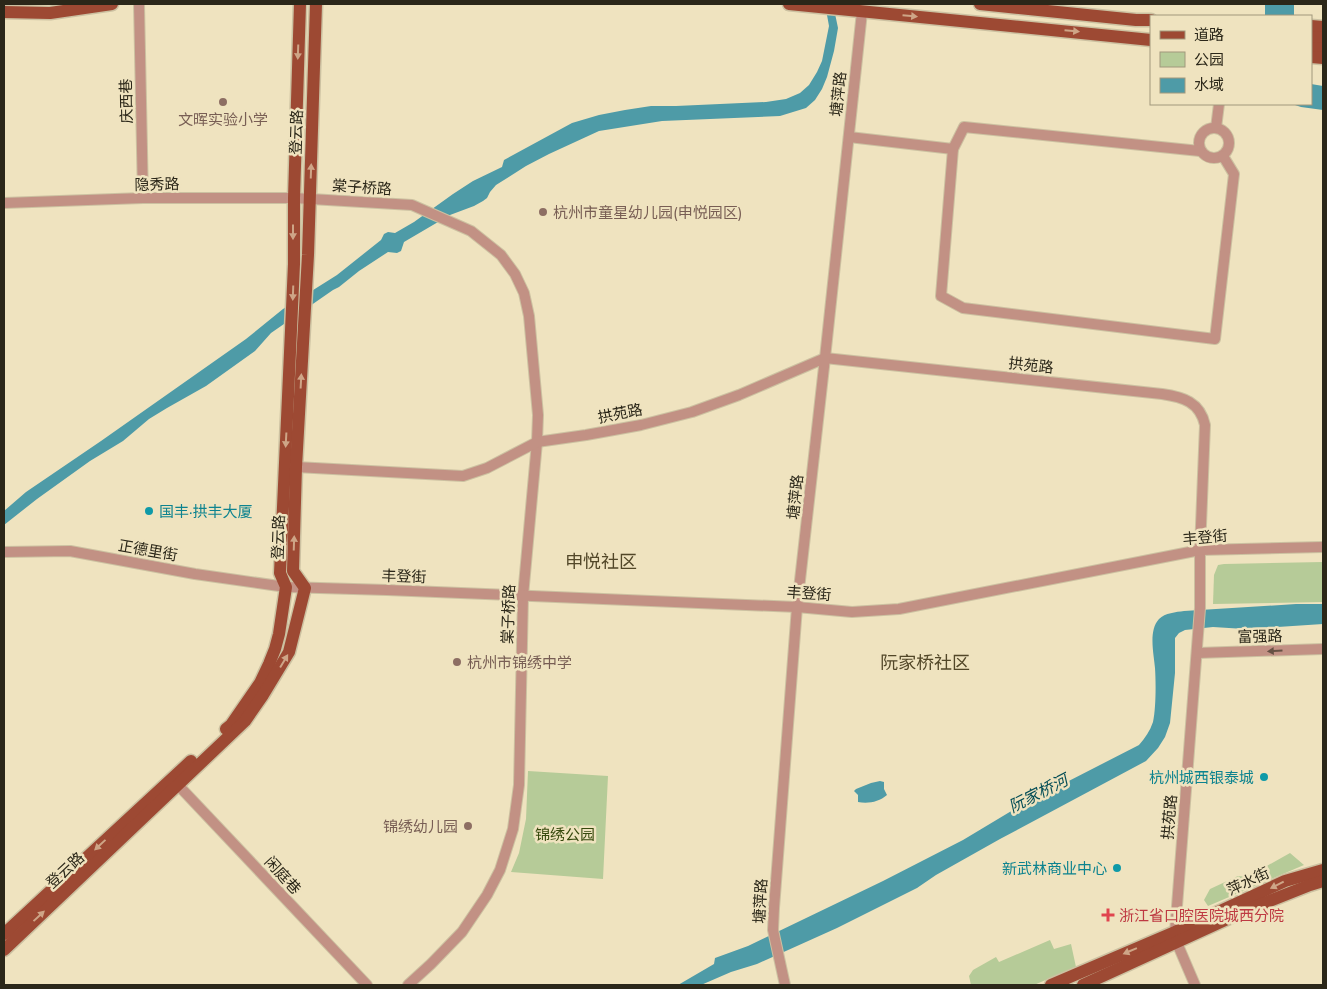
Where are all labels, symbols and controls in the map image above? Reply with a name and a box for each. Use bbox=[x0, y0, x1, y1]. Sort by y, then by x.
one-way arrow bbox=[903, 12, 919, 20]
legend bbox=[1150, 15, 1312, 105]
text: 道路 bbox=[1194, 25, 1224, 44]
one-way arrow bbox=[1065, 28, 1081, 36]
one-way arrow bbox=[294, 45, 302, 61]
text: 公园 bbox=[1194, 50, 1224, 69]
street label: 塘萍路 bbox=[826, 71, 850, 117]
text: 水域 bbox=[1194, 75, 1224, 94]
street label: 庆西巷 bbox=[116, 78, 136, 124]
marker: 文晖实验小学 bbox=[217, 96, 229, 108]
street label: 登云路 bbox=[286, 109, 306, 155]
place label: 文晖实验小学 bbox=[178, 110, 268, 129]
one-way arrow bbox=[307, 163, 315, 179]
street label: 隐秀路 bbox=[134, 174, 180, 194]
street label: 棠子桥路 bbox=[331, 175, 393, 199]
place label: 杭州市童星幼儿园(申悦园区) bbox=[553, 203, 743, 222]
marker: 杭州市童星幼儿园(申悦园区) bbox=[537, 206, 549, 218]
one-way arrow bbox=[289, 225, 297, 241]
one-way arrow bbox=[288, 285, 296, 301]
street label: 拱苑路 bbox=[1008, 353, 1054, 377]
one-way arrow bbox=[297, 372, 305, 388]
street label: 拱苑路 bbox=[596, 399, 644, 427]
one-way arrow bbox=[281, 432, 289, 448]
street label: 塘萍路 bbox=[783, 474, 807, 520]
place label: 国丰·拱丰大厦 bbox=[159, 502, 252, 521]
marker: 国丰·拱丰大厦 bbox=[143, 505, 155, 517]
street label: 登云路 bbox=[268, 514, 288, 560]
street label: 丰登街 bbox=[1182, 526, 1228, 548]
street label: 正德里街 bbox=[117, 535, 179, 565]
one-way arrow bbox=[290, 535, 298, 551]
district label: 申悦社区 bbox=[565, 550, 637, 573]
street label: 丰登街 bbox=[381, 566, 427, 586]
street label: 丰登街 bbox=[786, 582, 832, 604]
street label: 棠子桥路 bbox=[497, 584, 519, 644]
street label: 富强路 bbox=[1237, 626, 1283, 646]
one-way arrow bbox=[1266, 648, 1282, 656]
district label: 阮家桥社区 bbox=[880, 651, 970, 674]
place label: 杭州市锦绣中学 bbox=[467, 653, 572, 672]
one-way arrow bbox=[279, 655, 288, 668]
marker: 杭州市锦绣中学 bbox=[451, 656, 463, 668]
water label: 阮家桥河 bbox=[1005, 768, 1074, 816]
place label: 杭州城西银泰城 bbox=[1149, 768, 1254, 787]
marker: 杭州城西银泰城 bbox=[1258, 771, 1270, 783]
street label: 拱苑路 bbox=[1158, 794, 1180, 840]
place label: 锦绣幼儿园 bbox=[383, 817, 458, 836]
marker: 锦绣幼儿园 bbox=[462, 820, 474, 832]
park label: 锦绣公园 bbox=[535, 825, 595, 844]
one-way arrow bbox=[94, 839, 106, 851]
street label: 登云路 bbox=[42, 848, 88, 892]
street label: 闲庭巷 bbox=[261, 852, 305, 898]
place label: 新武林商业中心 bbox=[1002, 859, 1107, 878]
marker: 新武林商业中心 bbox=[1111, 862, 1123, 874]
street label: 萍水街 bbox=[1224, 863, 1272, 899]
street label: 塘萍路 bbox=[749, 878, 771, 924]
one-way arrow bbox=[1270, 881, 1284, 889]
place label: 浙江省口腔医院城西分院 bbox=[1119, 906, 1284, 925]
marker: 浙江省口腔医院城西分院 bbox=[1101, 908, 1115, 922]
one-way arrow bbox=[33, 910, 45, 922]
one-way arrow bbox=[1123, 948, 1137, 956]

